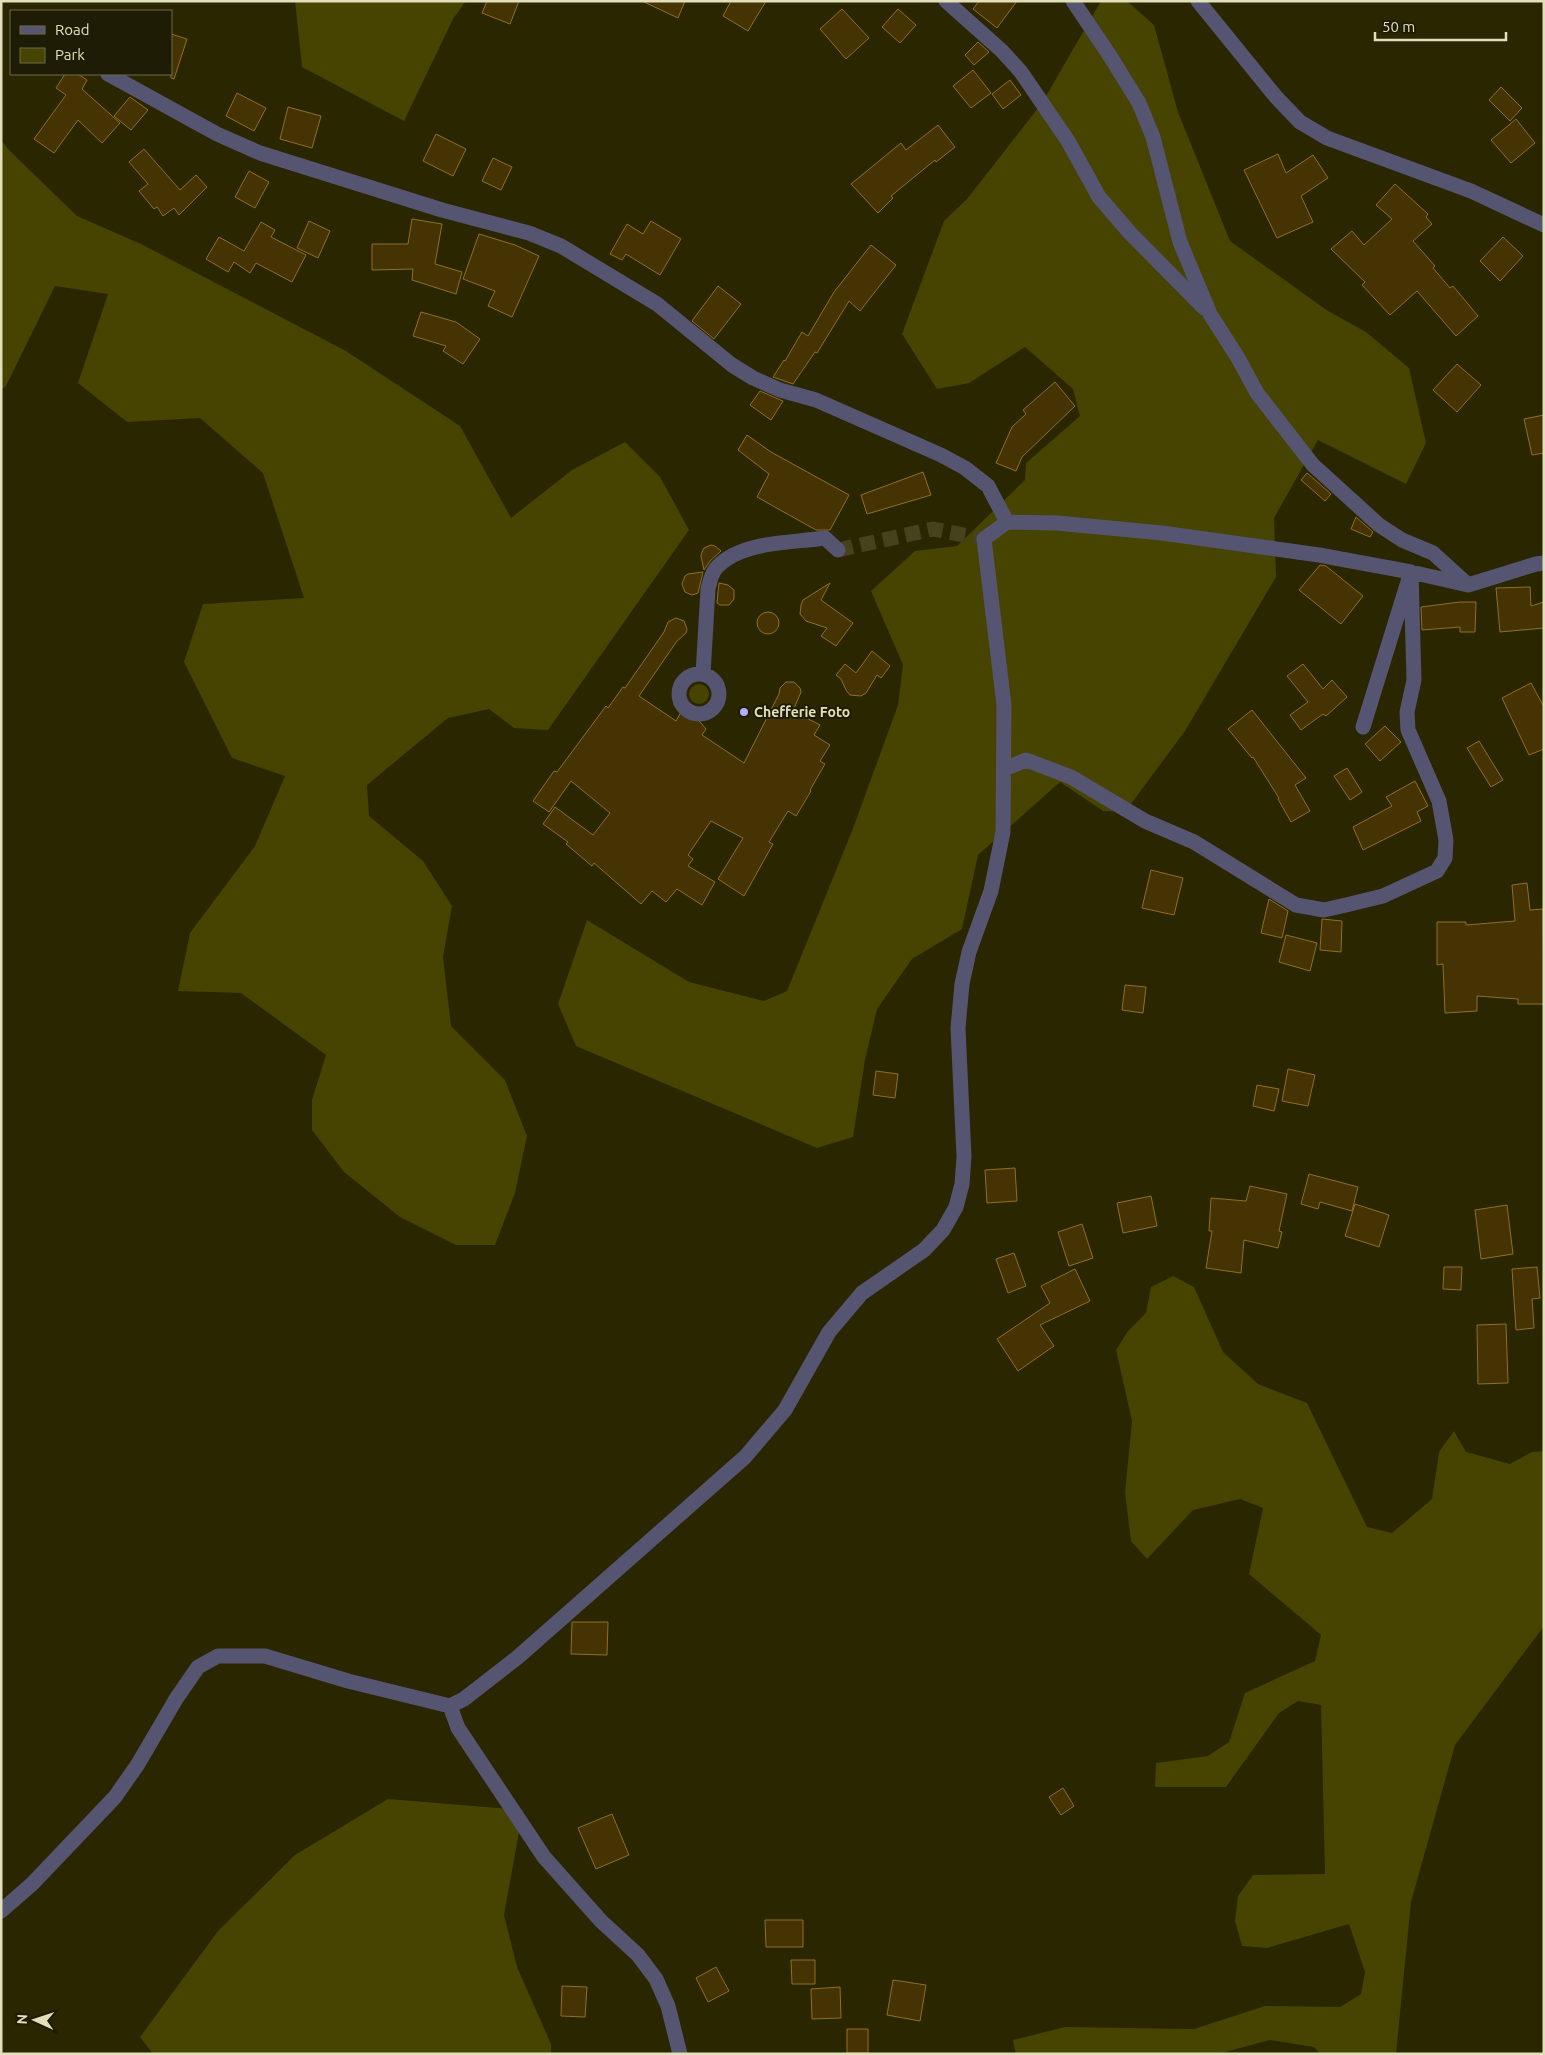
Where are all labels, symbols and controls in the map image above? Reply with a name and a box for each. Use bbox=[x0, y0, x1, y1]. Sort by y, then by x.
legend bbox=[10, 10, 172, 75]
scale bar bbox=[1375, 10, 1506, 42]
text: 50 m bbox=[1382, 18, 1415, 35]
text: Road bbox=[55, 21, 90, 38]
text: Park bbox=[55, 46, 85, 63]
place label: Chefferie Foto bbox=[754, 704, 850, 720]
marker: Chefferie Foto bbox=[738, 706, 750, 718]
north arrow bbox=[10, 1995, 60, 2045]
text: N bbox=[14, 2014, 30, 2025]

